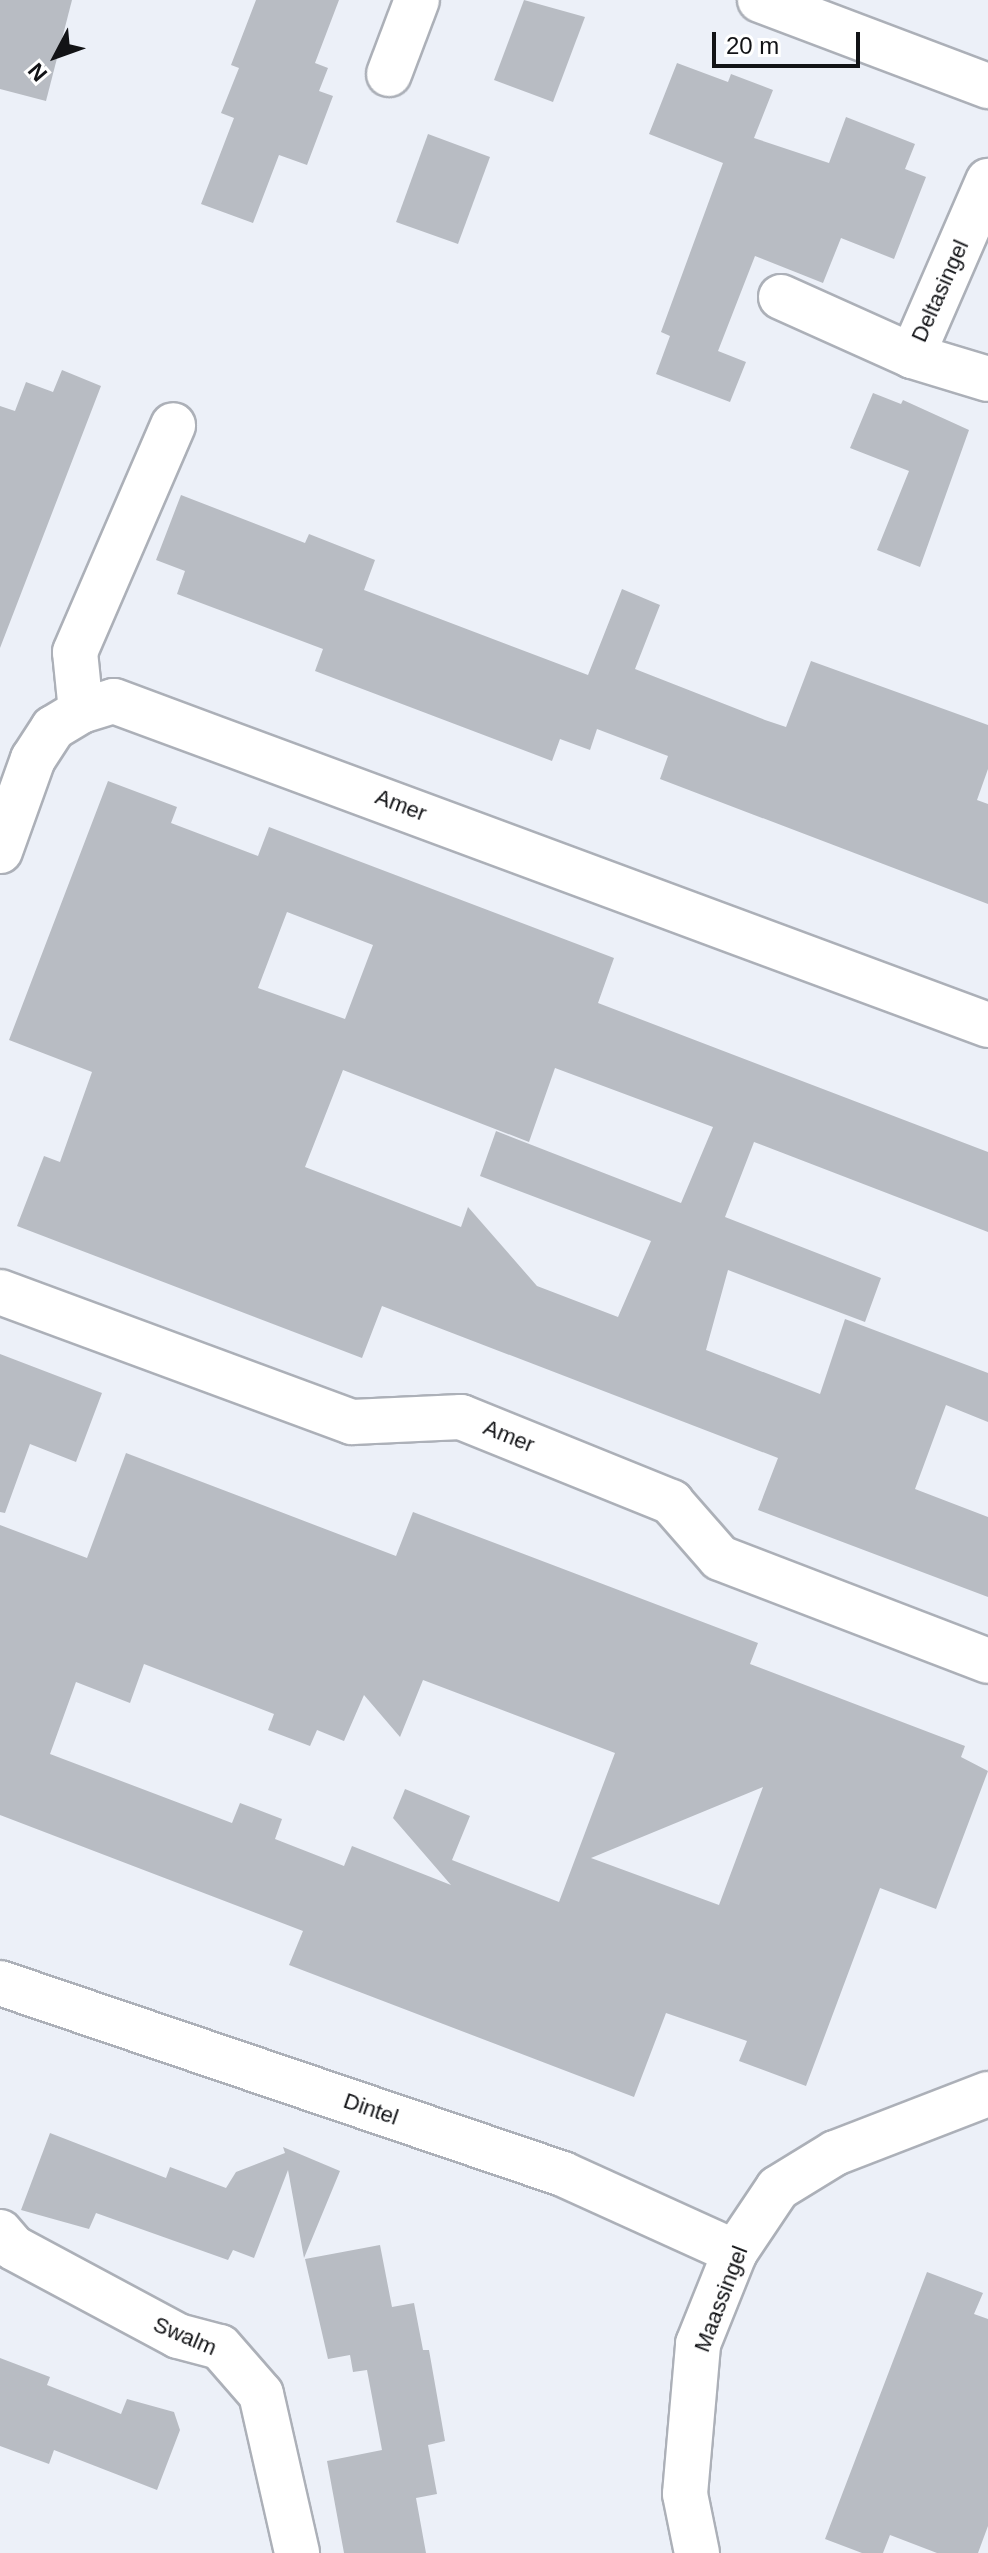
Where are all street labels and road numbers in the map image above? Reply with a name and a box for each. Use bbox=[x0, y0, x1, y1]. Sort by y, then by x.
street label: Deltasingel bbox=[906, 236, 974, 346]
street label: Amer bbox=[372, 783, 430, 827]
street label: Amer bbox=[480, 1414, 538, 1458]
street label: Dintel bbox=[340, 2087, 402, 2131]
street label: Maassingel bbox=[689, 2242, 753, 2356]
street label: Swalm bbox=[149, 2311, 221, 2361]

